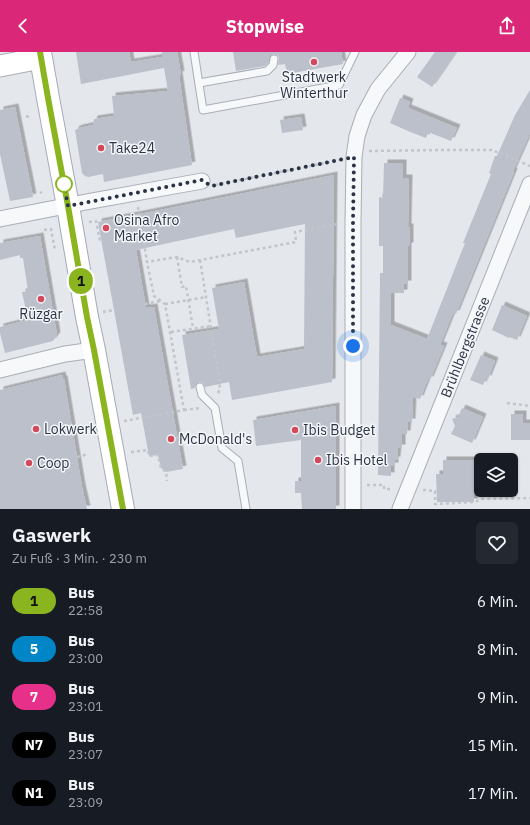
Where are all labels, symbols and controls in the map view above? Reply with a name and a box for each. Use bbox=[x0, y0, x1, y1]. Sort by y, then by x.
icon: back bbox=[12, 15, 34, 37]
text: Stopwise bbox=[226, 15, 304, 38]
icon: share bbox=[496, 15, 518, 37]
marker: Stadtwerk Winterthur bbox=[309, 57, 319, 67]
place label: Stadtwerk Winterthur bbox=[280, 68, 348, 102]
place label: Take24 bbox=[109, 139, 155, 157]
marker: Take24 bbox=[96, 143, 106, 153]
unlabelled marker bbox=[55, 175, 73, 193]
place label: Osina Afro Market bbox=[114, 211, 180, 245]
marker: Osina Afro Market bbox=[101, 223, 111, 233]
line badge: 1 bbox=[68, 268, 94, 294]
text: 1 bbox=[77, 272, 85, 290]
marker: Rüzgar bbox=[36, 294, 46, 304]
street label: Brühlbergstrasse bbox=[437, 294, 494, 400]
place label: Rüzgar bbox=[19, 305, 63, 323]
your location bbox=[343, 336, 363, 356]
place label: Lokwerk bbox=[44, 420, 98, 438]
place label: Ibis Budget bbox=[303, 421, 376, 439]
marker: Lokwerk bbox=[31, 424, 41, 434]
marker: Ibis Budget bbox=[290, 425, 300, 435]
place label: McDonald's bbox=[179, 430, 252, 448]
marker: McDonald's bbox=[166, 434, 176, 444]
place label: Ibis Hotel bbox=[326, 451, 388, 469]
map controls bbox=[474, 453, 518, 497]
button: layers bbox=[474, 453, 518, 497]
place label: Coop bbox=[37, 454, 70, 472]
marker: Ibis Hotel bbox=[313, 455, 323, 465]
marker: Coop bbox=[24, 458, 34, 468]
button: heart bbox=[476, 522, 518, 564]
text: Gaswerk bbox=[12, 523, 91, 547]
text: Zu Fuß · 3 Min. · 230 m bbox=[12, 550, 147, 567]
text: Bus bbox=[68, 583, 95, 602]
text: 1 bbox=[30, 592, 38, 610]
text: 6 Min. bbox=[477, 592, 518, 611]
text: 22:58 bbox=[68, 602, 103, 619]
text: Bus bbox=[68, 631, 95, 650]
text: 5 bbox=[30, 640, 38, 658]
text: 8 Min. bbox=[477, 640, 518, 659]
text: 23:00 bbox=[68, 650, 103, 667]
text: Bus bbox=[68, 679, 95, 698]
text: 7 bbox=[30, 688, 38, 706]
text: 9 Min. bbox=[477, 688, 518, 707]
text: 23:01 bbox=[68, 698, 103, 715]
text: Bus bbox=[68, 727, 95, 746]
text: N7 bbox=[25, 736, 43, 754]
text: 15 Min. bbox=[468, 736, 518, 755]
text: 23:07 bbox=[68, 746, 103, 763]
text: Bus bbox=[68, 775, 95, 794]
text: N1 bbox=[25, 784, 43, 802]
text: 17 Min. bbox=[468, 784, 518, 803]
text: 23:09 bbox=[68, 794, 103, 811]

